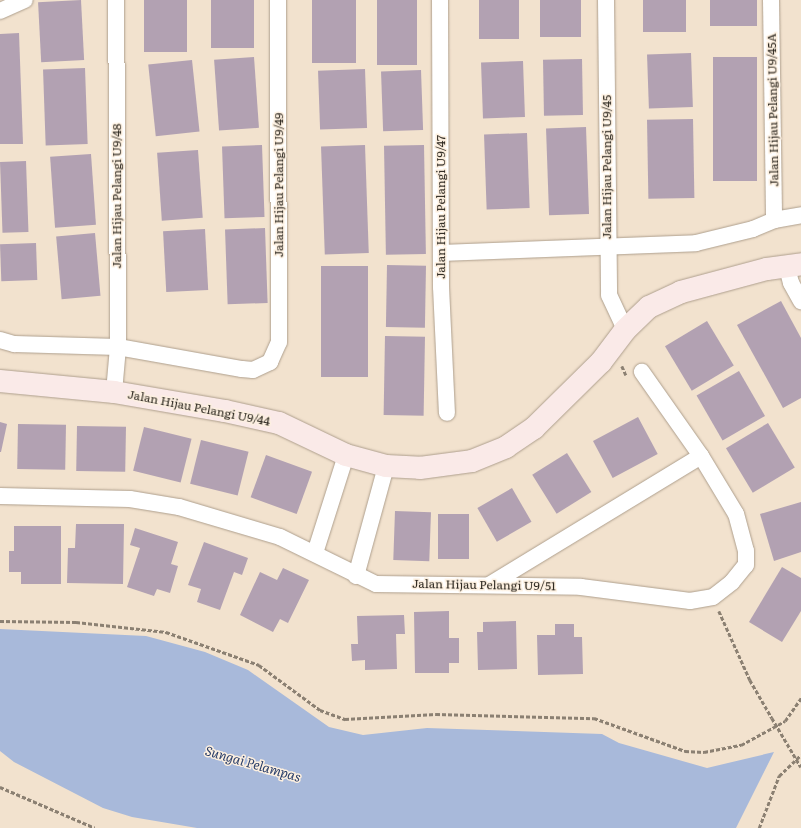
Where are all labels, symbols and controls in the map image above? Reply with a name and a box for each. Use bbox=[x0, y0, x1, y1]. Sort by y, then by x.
street label: Jalan Hijau Pelangi U9/45A bbox=[764, 33, 782, 187]
street label: Jalan Hijau Pelangi U9/45 bbox=[600, 95, 614, 239]
street label: Jalan Hijau Pelangi U9/49 bbox=[272, 113, 286, 257]
street label: Jalan Hijau Pelangi U9/48 bbox=[110, 124, 124, 268]
street label: Jalan Hijau Pelangi U9/47 bbox=[434, 135, 448, 279]
street label: Jalan Hijau Pelangi U9/44 bbox=[126, 387, 272, 429]
street label: Jalan Hijau Pelangi U9/51 bbox=[412, 577, 556, 593]
water label: Sungai Pelampas bbox=[203, 743, 303, 785]

